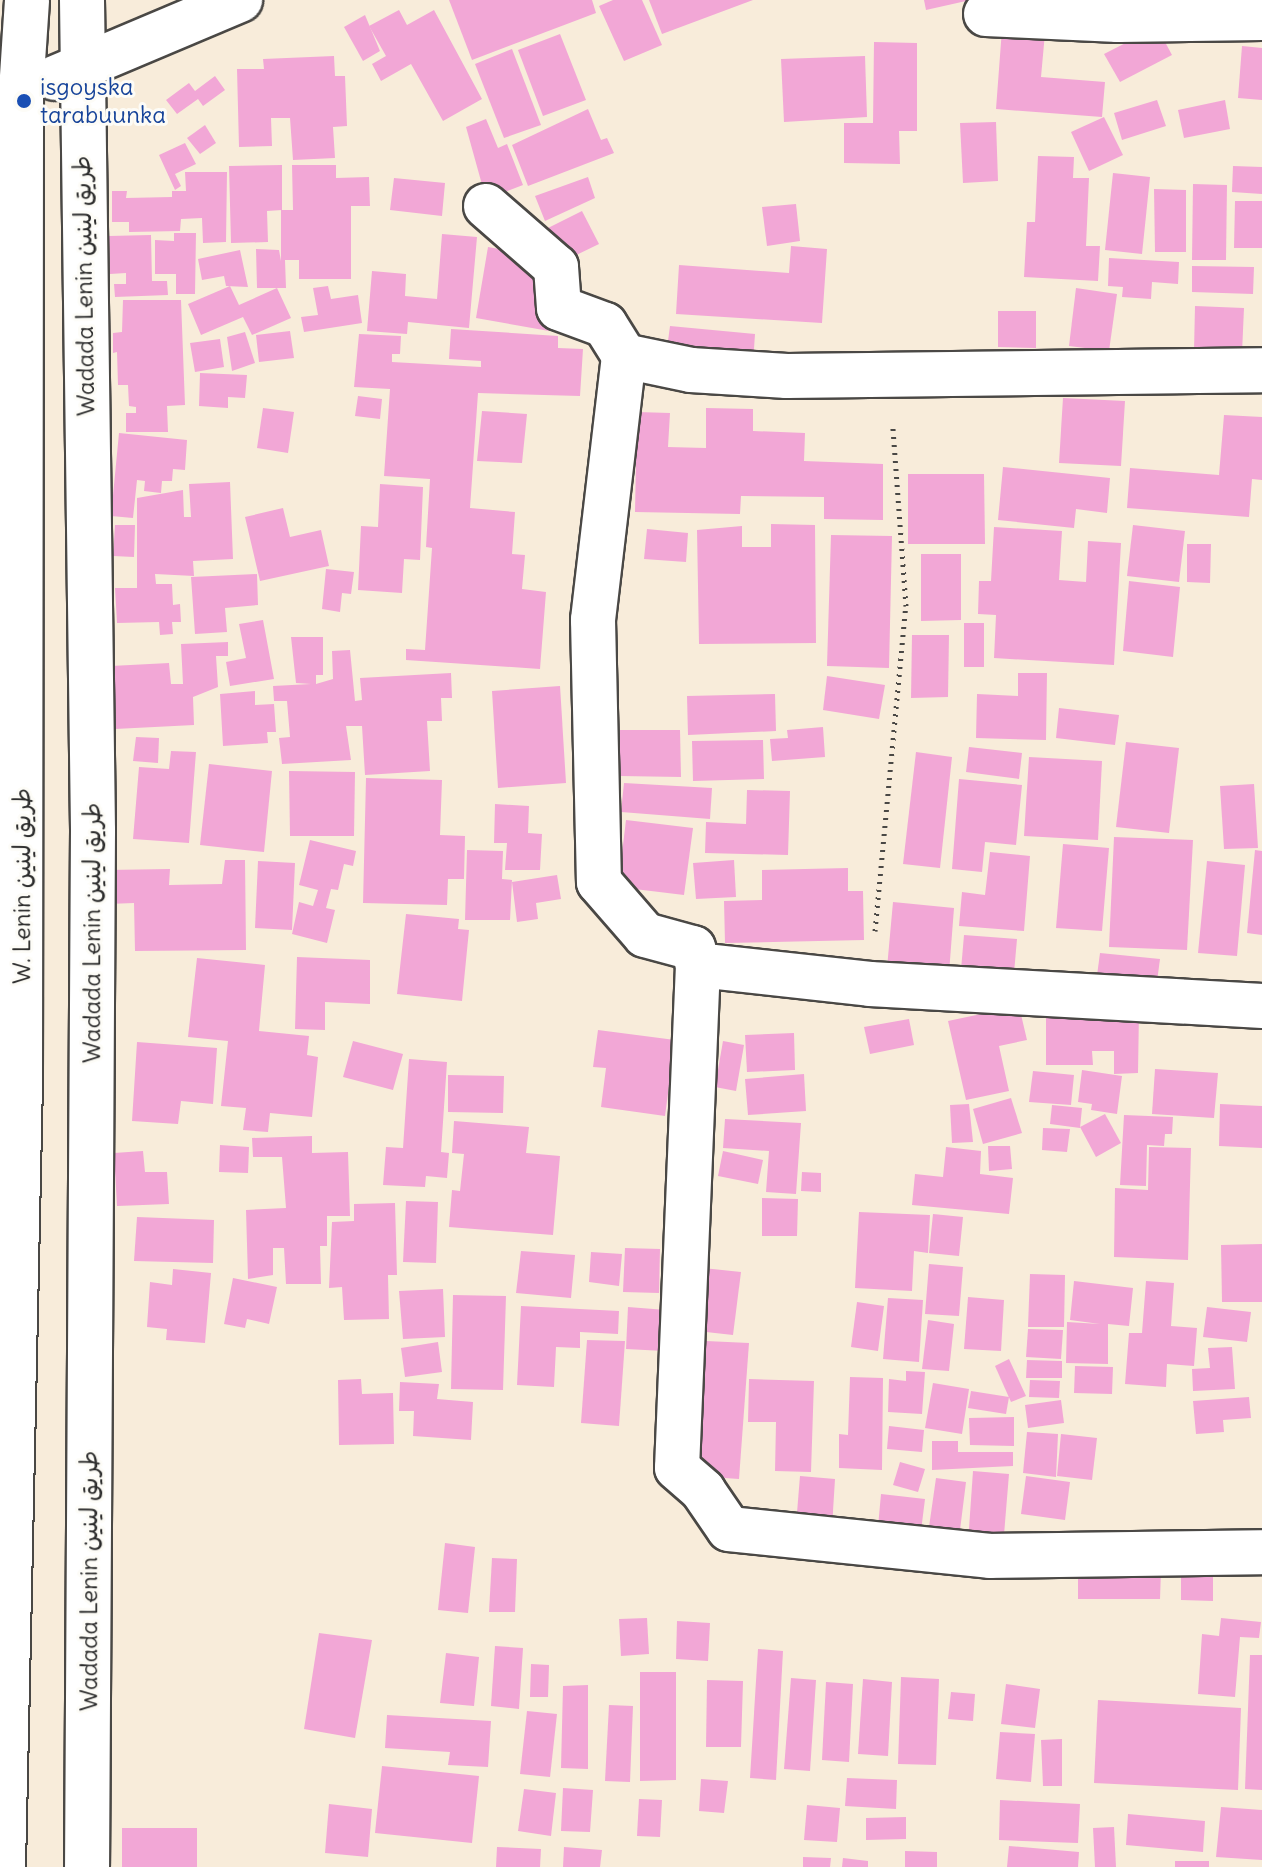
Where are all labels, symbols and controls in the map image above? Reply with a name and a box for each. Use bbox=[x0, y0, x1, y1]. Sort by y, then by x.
place label: isgoyska tarabuunka bbox=[40, 73, 166, 129]
marker: isgoyska tarabuunka bbox=[15, 92, 33, 110]
street label: Wadada Lenin طريق لينين bbox=[67, 156, 101, 416]
street label: W. Lenin طريق لينين bbox=[8, 788, 36, 984]
street label: Wadada Lenin طريق لينين bbox=[78, 803, 106, 1063]
street label: Wadada Lenin طريق لينين bbox=[75, 1451, 103, 1711]

